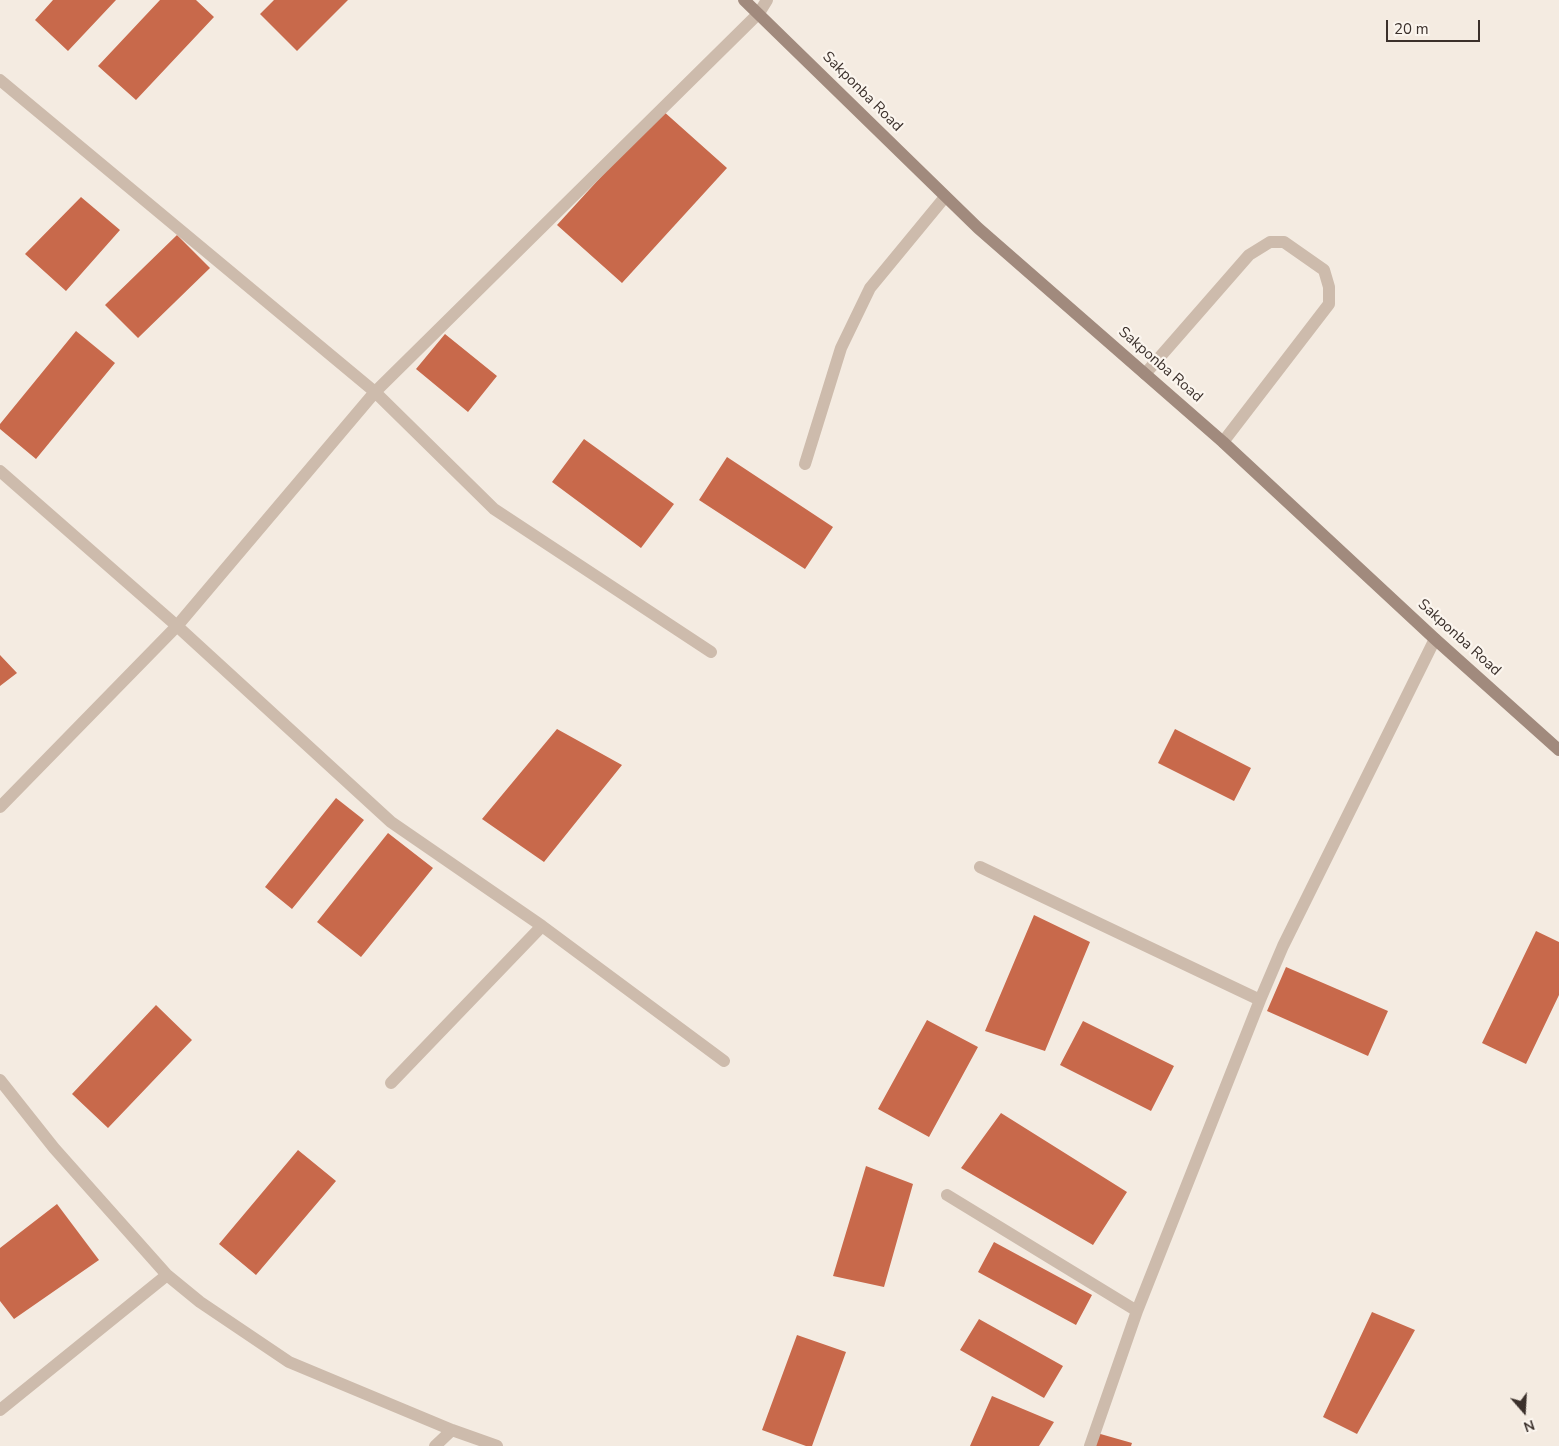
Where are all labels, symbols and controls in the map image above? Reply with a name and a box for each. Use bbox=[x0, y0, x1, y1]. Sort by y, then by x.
scale bar bbox=[1389, 10, 1483, 42]
text: 20 m bbox=[1394, 19, 1429, 39]
street label: Sakponba Road bbox=[818, 48, 906, 136]
street label: Sakponba Road bbox=[1114, 324, 1206, 406]
street label: Sakponba Road bbox=[1414, 596, 1504, 680]
north arrow bbox=[1499, 1386, 1549, 1436]
text: N bbox=[1521, 1415, 1537, 1436]

